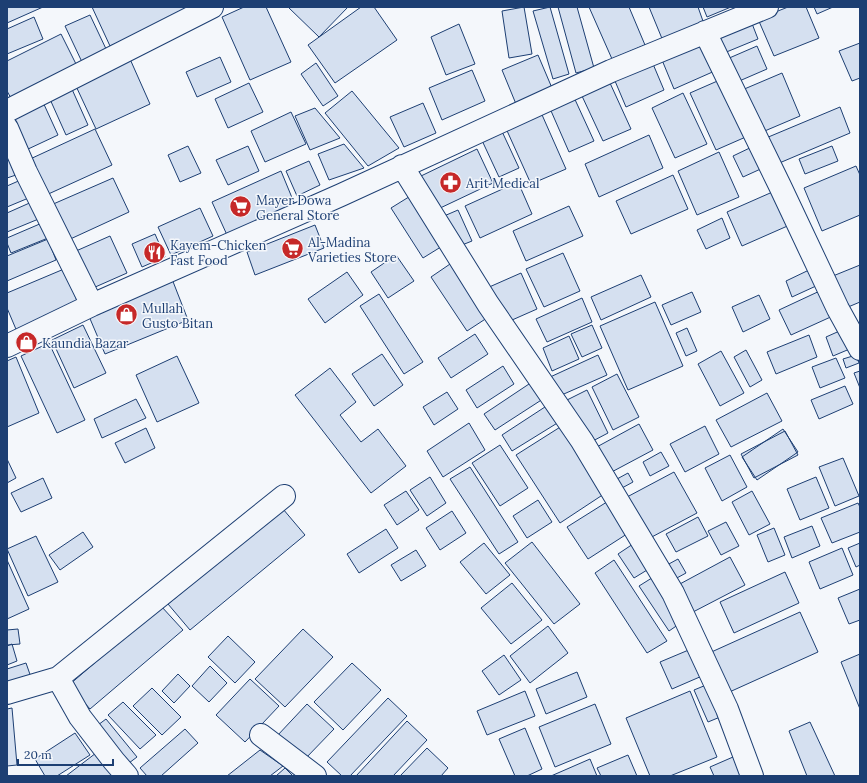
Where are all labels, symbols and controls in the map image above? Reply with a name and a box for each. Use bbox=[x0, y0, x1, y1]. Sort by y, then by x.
pharmacy icon: Arit Medical bbox=[437, 170, 463, 196]
place label: Arit Medical bbox=[465, 175, 540, 192]
place label: Mayer Dowa General Store bbox=[256, 192, 340, 224]
supermarket icon: Mayer Dowa General Store bbox=[228, 194, 254, 220]
place label: Al-Madina Varieties Store bbox=[307, 234, 397, 266]
supermarket icon: Al-Madina Varieties Store bbox=[279, 236, 305, 262]
place label: Kayem-Chicken Fast Food bbox=[170, 237, 267, 269]
restaurant icon: Kayem-Chicken Fast Food bbox=[142, 239, 168, 265]
place label: Mullah Gusto Bitan bbox=[142, 300, 213, 332]
shop icon: Mullah Gusto Bitan bbox=[114, 302, 140, 328]
shop icon: Kaundia Bazar bbox=[13, 330, 39, 356]
place label: Kaundia Bazar bbox=[42, 335, 129, 352]
scale bar bbox=[18, 741, 113, 767]
text: 20 m bbox=[24, 747, 52, 762]

